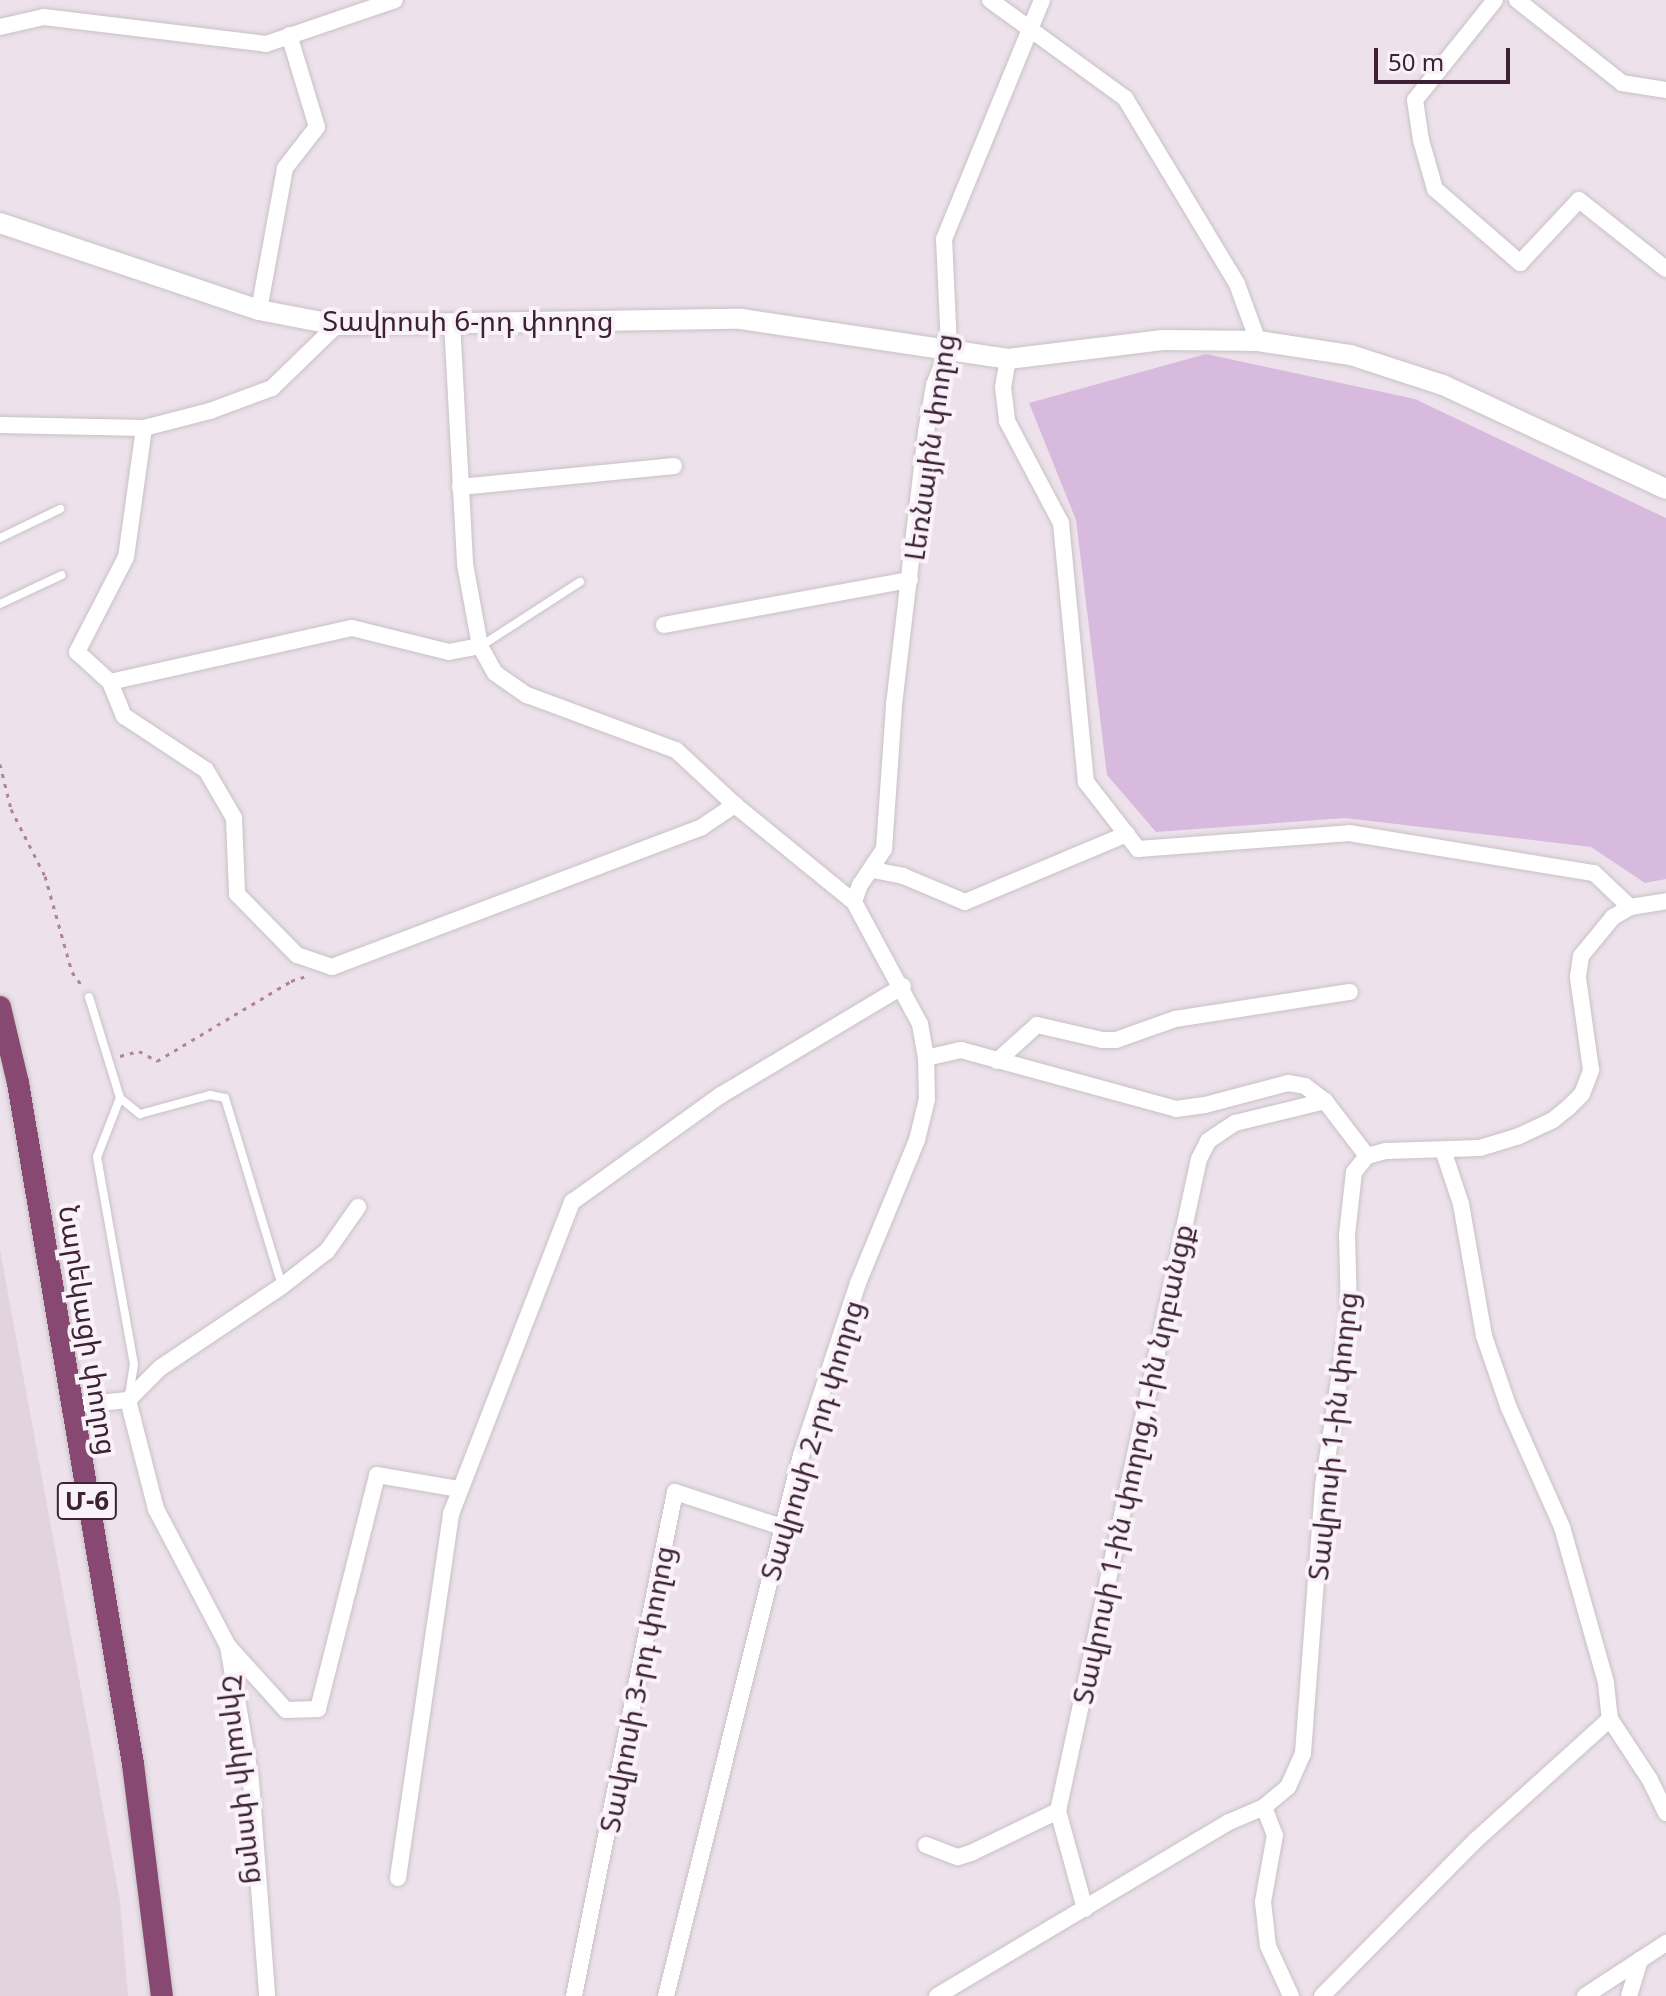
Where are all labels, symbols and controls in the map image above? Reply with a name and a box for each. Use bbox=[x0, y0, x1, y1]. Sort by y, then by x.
scale bar bbox=[1378, 32, 1514, 82]
text: 50 m bbox=[1388, 45, 1444, 78]
street label: Տավրոսի 6-րդ փողոց bbox=[322, 303, 614, 337]
street label: Լեռնային փողոց bbox=[896, 331, 962, 563]
street label: Նարեկացի փողոց bbox=[53, 1203, 125, 1457]
street label: Տավրոսի 1-ին փողոց,1-ին նրբանցք bbox=[1065, 1221, 1199, 1707]
street label: Տավրոսի 1-ին փողոց bbox=[1300, 1290, 1364, 1582]
street label: Տավրոսի 2-րդ փողոց bbox=[752, 1296, 870, 1584]
road number: Մ-6 bbox=[55, 1479, 119, 1523]
street label: Տավրոսի 3-րդ փողոց bbox=[592, 1543, 680, 1835]
street label: Շիրակի փողոց bbox=[215, 1672, 275, 1886]

